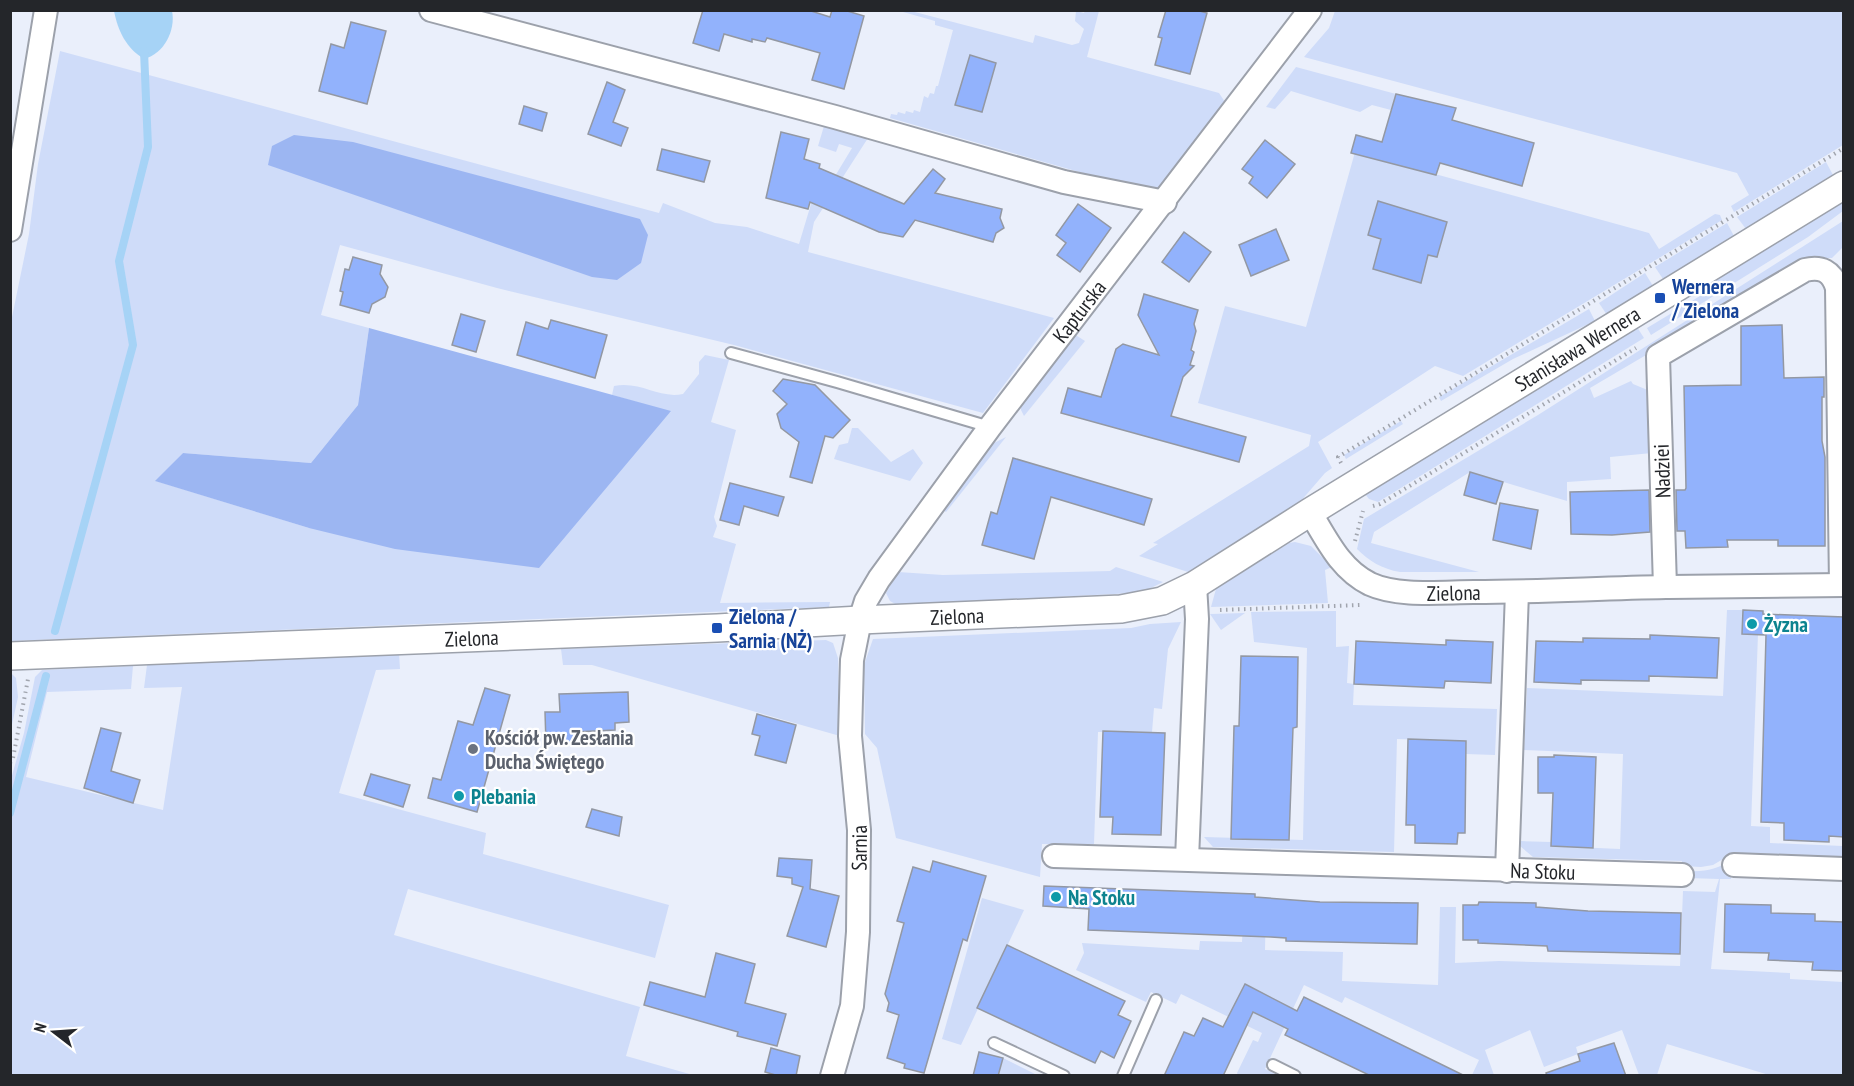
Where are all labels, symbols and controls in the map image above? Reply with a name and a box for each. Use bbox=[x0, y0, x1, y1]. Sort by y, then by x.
place label: Wernera / Zielona bbox=[1671, 273, 1739, 324]
street label: Kapturska bbox=[1046, 274, 1111, 348]
marker: Wernera / Zielona bbox=[1653, 291, 1667, 305]
street label: Stanisława Wernera bbox=[1510, 300, 1645, 397]
street label: Nadziei bbox=[1648, 443, 1676, 499]
street label: Zielona bbox=[1427, 578, 1481, 606]
street label: Zielona bbox=[930, 601, 985, 631]
place label: Zielona / Sarnia (NŻ) bbox=[729, 603, 813, 654]
place label: Żyzna bbox=[1764, 611, 1808, 638]
marker: Żyzna bbox=[1745, 617, 1759, 631]
marker: Zielona / Sarnia (NŻ) bbox=[710, 621, 724, 635]
street label: Zielona bbox=[444, 623, 499, 652]
place label: Kościół pw. Zesłania Ducha Świętego bbox=[485, 724, 634, 775]
marker: Kościół pw. Zesłania Ducha Świętego bbox=[466, 742, 480, 756]
place label: Plebania bbox=[471, 783, 536, 810]
marker: Plebania bbox=[452, 789, 466, 803]
street label: Sarnia bbox=[845, 824, 873, 871]
street label: Na Stoku bbox=[1510, 856, 1576, 885]
place label: Na Stoku bbox=[1068, 884, 1135, 911]
marker: Na Stoku bbox=[1049, 890, 1063, 904]
north arrow bbox=[24, 1002, 84, 1062]
text: N bbox=[29, 1021, 50, 1035]

